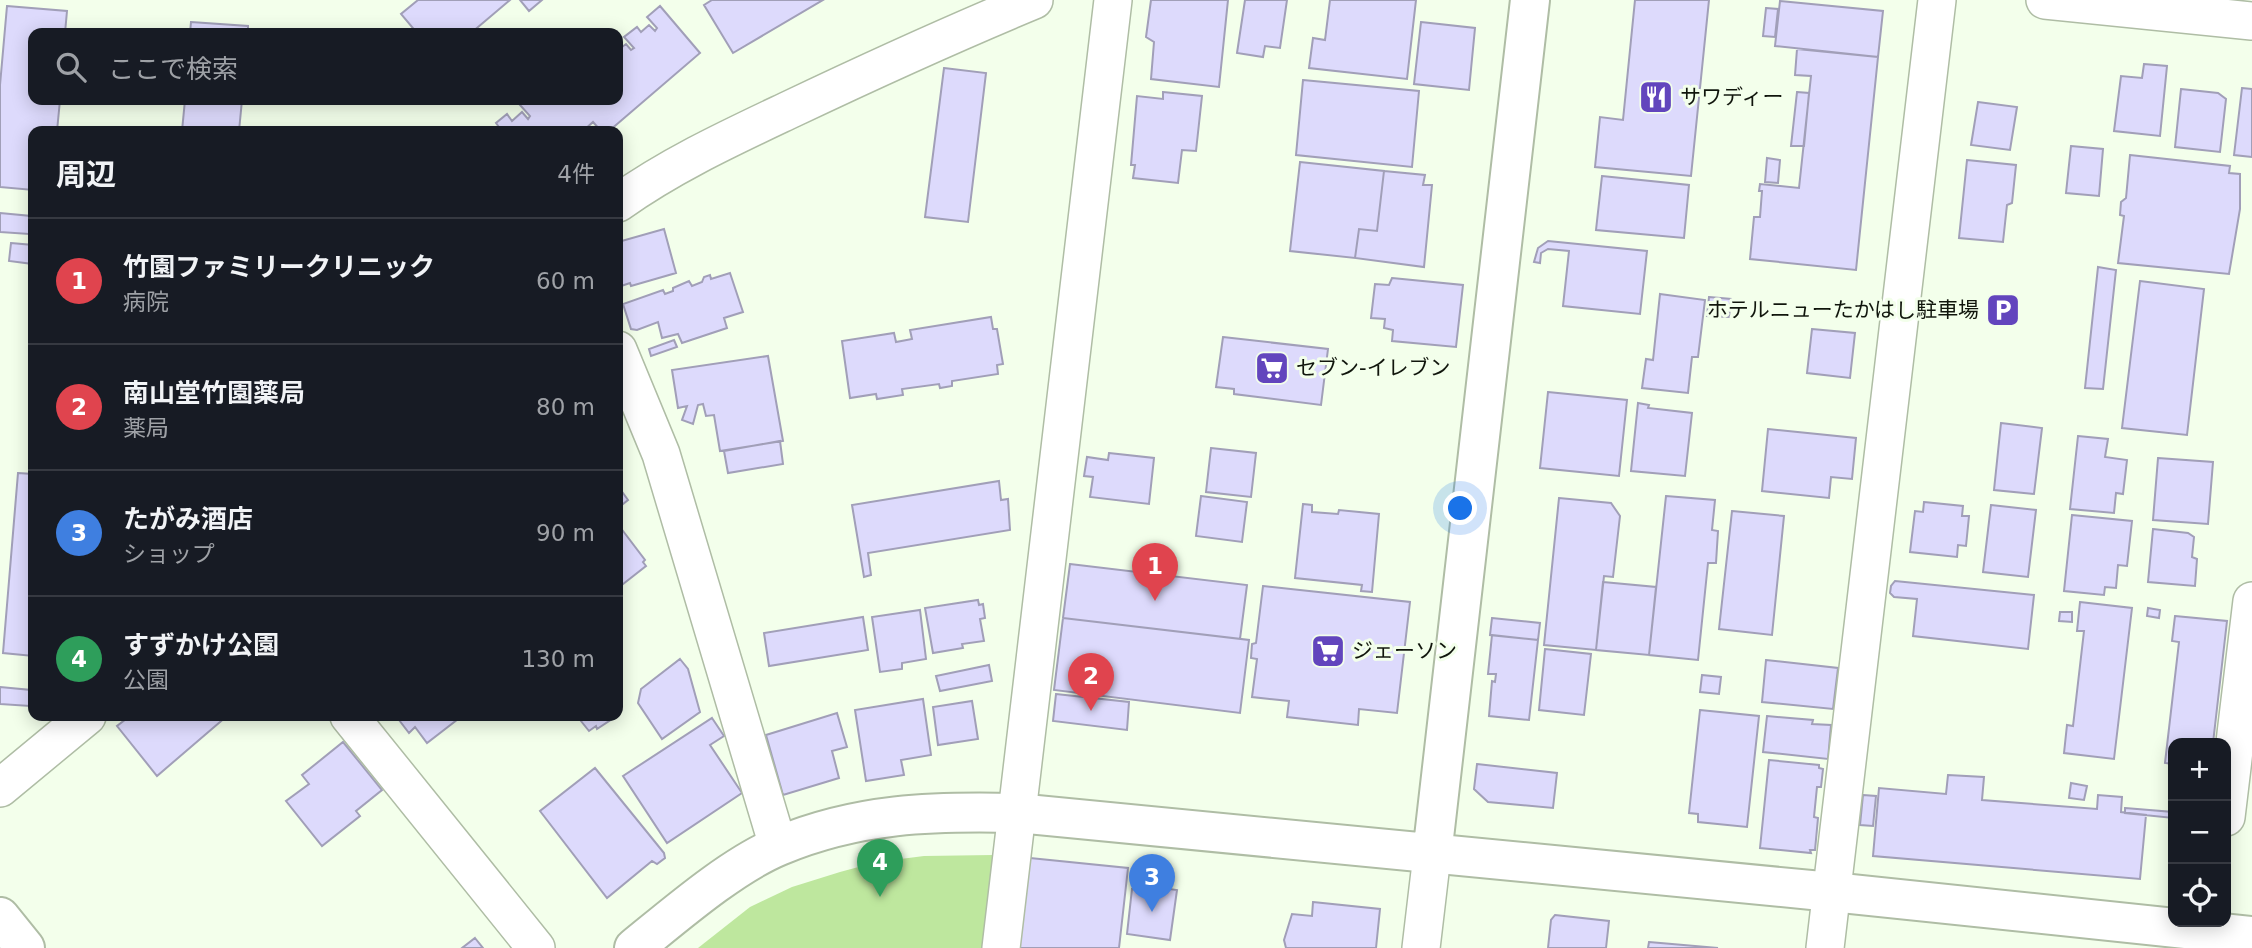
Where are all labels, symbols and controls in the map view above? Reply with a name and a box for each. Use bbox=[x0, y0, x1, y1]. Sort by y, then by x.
search box bbox=[28, 28, 623, 105]
icon: search bbox=[52, 48, 90, 86]
text: ここで検索 bbox=[108, 54, 238, 84]
restaurant icon: サワディー bbox=[1637, 78, 1675, 116]
place label: サワディー bbox=[1680, 85, 1784, 109]
text: 周辺 bbox=[56, 157, 116, 192]
text: 4件 bbox=[557, 161, 595, 187]
text: 竹園ファミリークリニック bbox=[123, 252, 435, 282]
text: 1 bbox=[71, 268, 87, 294]
text: 60 m bbox=[536, 268, 595, 294]
text: 病院 bbox=[123, 289, 169, 315]
parking icon: ホテルニューたかはし駐車場 bbox=[1984, 291, 2022, 329]
place label: ホテルニューたかはし駐車場 bbox=[1707, 298, 1979, 322]
supermarket icon: セブン-イレブン bbox=[1253, 349, 1291, 387]
place label: セブン-イレブン bbox=[1296, 356, 1451, 380]
text: 南山堂竹園薬局 bbox=[123, 378, 305, 408]
text: 2 bbox=[71, 394, 87, 420]
text: 80 m bbox=[536, 394, 595, 420]
text: 薬局 bbox=[123, 415, 169, 441]
your location bbox=[1443, 491, 1477, 525]
text: たがみ酒店 bbox=[123, 504, 253, 534]
text: 3 bbox=[71, 520, 87, 546]
text: 90 m bbox=[536, 520, 595, 546]
text: ショップ bbox=[123, 541, 215, 567]
pin: 1 bbox=[1132, 543, 1178, 601]
text: すずかけ公園 bbox=[123, 630, 279, 660]
supermarket icon: ジェーソン bbox=[1309, 632, 1347, 670]
place label: ジェーソン bbox=[1352, 639, 1457, 663]
text: 4 bbox=[71, 646, 87, 672]
text: 130 m bbox=[521, 646, 595, 672]
pin: 2 bbox=[1068, 653, 1114, 711]
text: 公園 bbox=[123, 667, 169, 693]
map controls bbox=[2168, 738, 2231, 927]
button: + bbox=[2168, 738, 2231, 801]
button: − bbox=[2168, 801, 2231, 864]
pin: 4 bbox=[857, 839, 903, 897]
pin: 3 bbox=[1129, 854, 1175, 912]
button: locate bbox=[2168, 864, 2231, 927]

